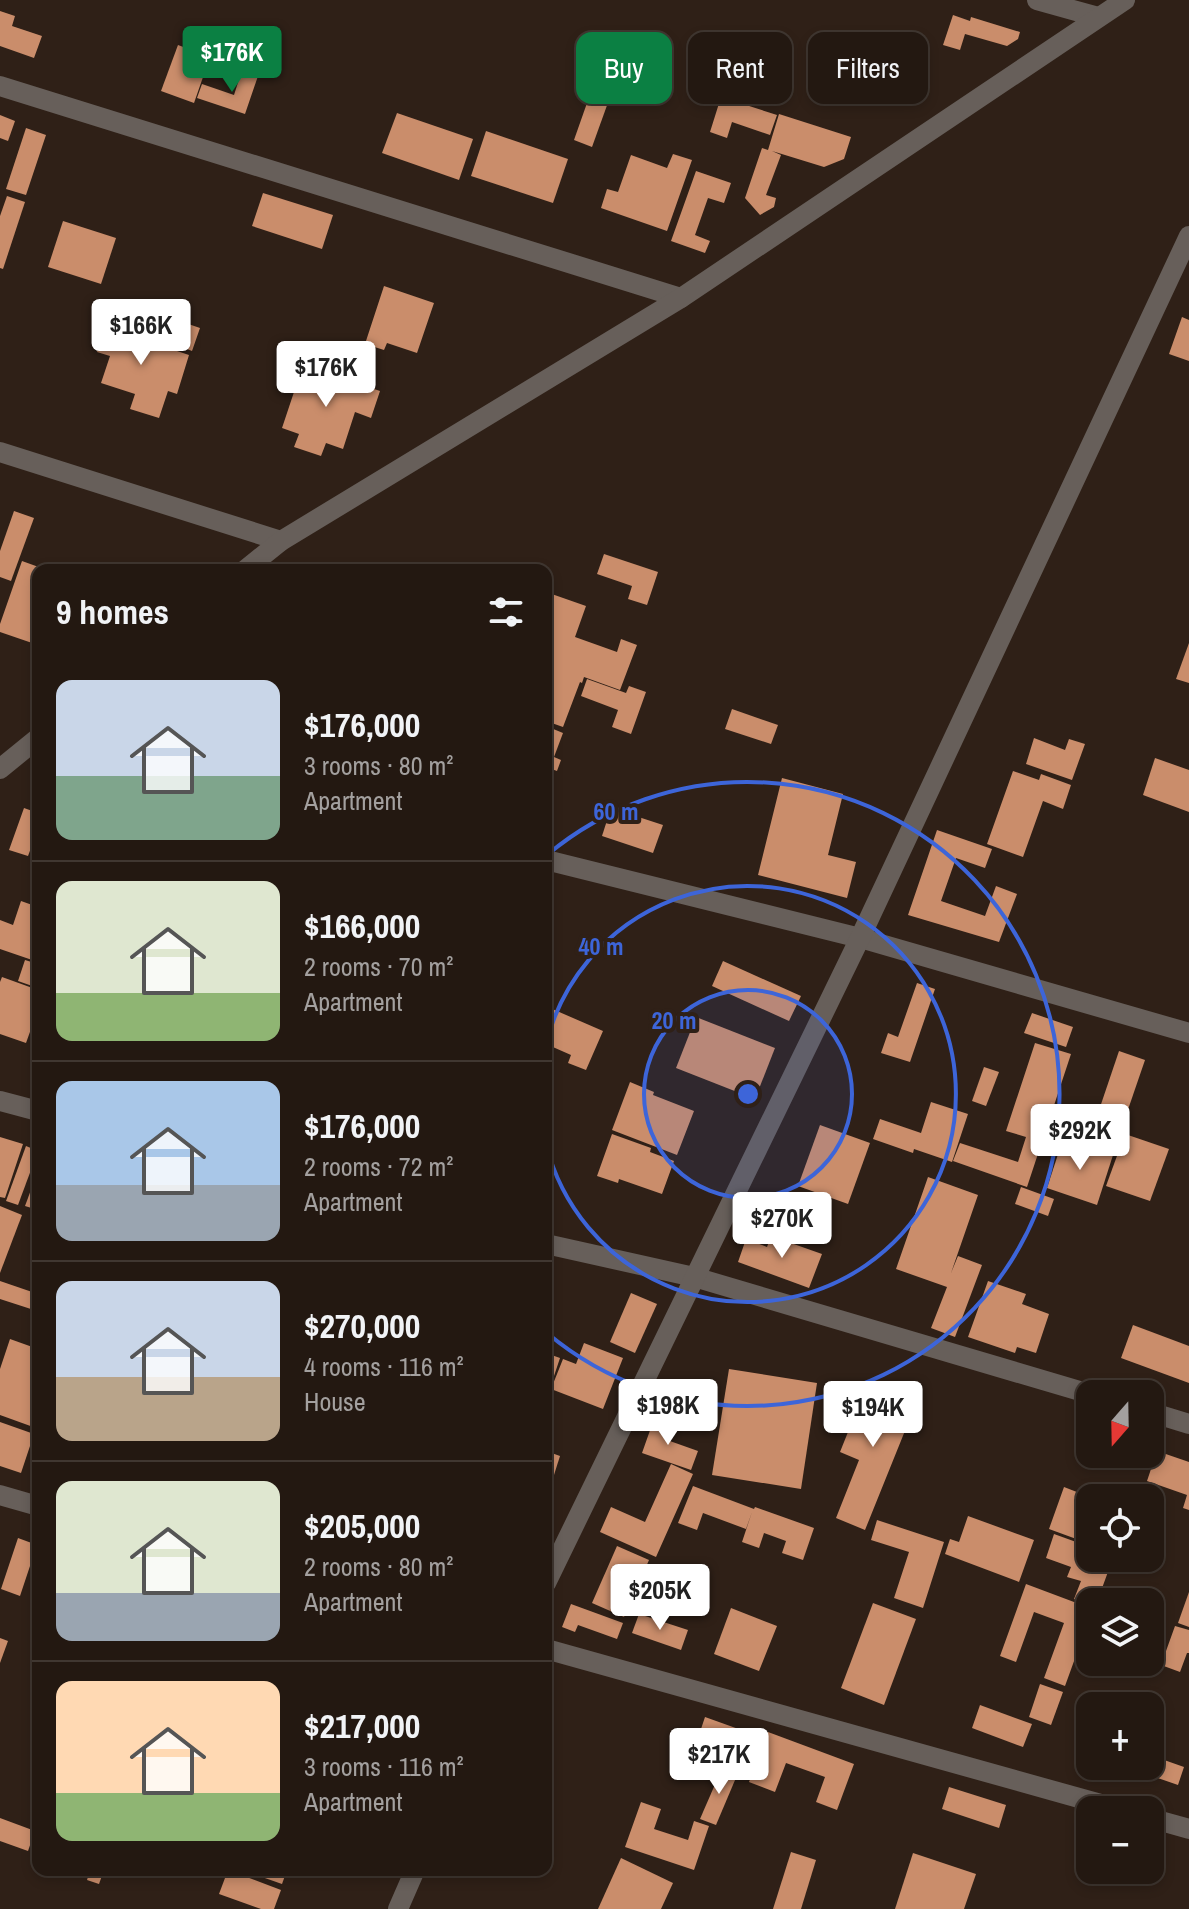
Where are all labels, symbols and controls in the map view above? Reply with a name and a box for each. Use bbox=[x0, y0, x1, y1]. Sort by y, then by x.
pin: $176K bbox=[176, 26, 288, 94]
chip: Buy bbox=[576, 32, 672, 104]
chip: Rent bbox=[688, 32, 792, 104]
chip: Filters bbox=[808, 32, 928, 104]
text: $176K bbox=[201, 34, 263, 69]
pin: $166K bbox=[85, 299, 197, 367]
text: $166K bbox=[110, 307, 172, 342]
pin: $176K bbox=[270, 341, 382, 409]
text: $176K bbox=[295, 349, 357, 384]
text: 9 homes bbox=[56, 589, 169, 635]
icon: filters bbox=[484, 590, 528, 634]
text: $176,000 bbox=[304, 702, 420, 748]
icon: home bbox=[120, 712, 216, 808]
text: 3 rooms · 80 m² bbox=[304, 748, 453, 783]
text: Apartment bbox=[304, 783, 402, 818]
text: 60 m bbox=[594, 795, 638, 827]
text: $166,000 bbox=[304, 903, 420, 949]
icon: home bbox=[120, 913, 216, 1009]
text: 40 m bbox=[579, 930, 623, 962]
text: 2 rooms · 70 m² bbox=[304, 949, 453, 984]
text: Apartment bbox=[304, 984, 402, 1019]
text: 20 m bbox=[652, 1004, 696, 1036]
centre of rings bbox=[734, 1080, 762, 1108]
text: $176,000 bbox=[304, 1103, 420, 1149]
pin: $292K bbox=[1024, 1104, 1136, 1172]
text: $292K bbox=[1049, 1112, 1111, 1147]
icon: home bbox=[120, 1113, 216, 1209]
text: 2 rooms · 72 m² bbox=[304, 1149, 453, 1184]
text: Apartment bbox=[304, 1184, 402, 1219]
pin: $270K bbox=[726, 1192, 838, 1260]
text: $270K bbox=[751, 1200, 813, 1235]
text: $270,000 bbox=[304, 1303, 420, 1349]
icon: home bbox=[120, 1313, 216, 1409]
text: 4 rooms · 116 m² bbox=[304, 1349, 464, 1384]
pin: $198K bbox=[612, 1379, 724, 1447]
north arrow bbox=[1076, 1380, 1164, 1468]
map controls bbox=[1076, 1380, 1164, 1884]
pin: $194K bbox=[817, 1381, 929, 1449]
text: House bbox=[304, 1384, 366, 1419]
text: $198K bbox=[637, 1387, 699, 1422]
text: $194K bbox=[842, 1389, 904, 1424]
button: locate bbox=[1076, 1484, 1164, 1572]
text: $205,000 bbox=[304, 1503, 420, 1549]
icon: home bbox=[120, 1513, 216, 1609]
text: 2 rooms · 80 m² bbox=[304, 1549, 453, 1584]
pin: $205K bbox=[604, 1564, 716, 1632]
text: $205K bbox=[629, 1572, 691, 1607]
text: Apartment bbox=[304, 1584, 402, 1619]
button: layers bbox=[1076, 1588, 1164, 1676]
button: + bbox=[1076, 1692, 1164, 1780]
text: $217,000 bbox=[304, 1703, 420, 1749]
icon: home bbox=[120, 1713, 216, 1809]
pin: $217K bbox=[663, 1728, 775, 1796]
text: $217K bbox=[688, 1736, 750, 1771]
text: 3 rooms · 116 m² bbox=[304, 1749, 464, 1784]
text: Apartment bbox=[304, 1784, 402, 1819]
button: − bbox=[1076, 1796, 1164, 1884]

